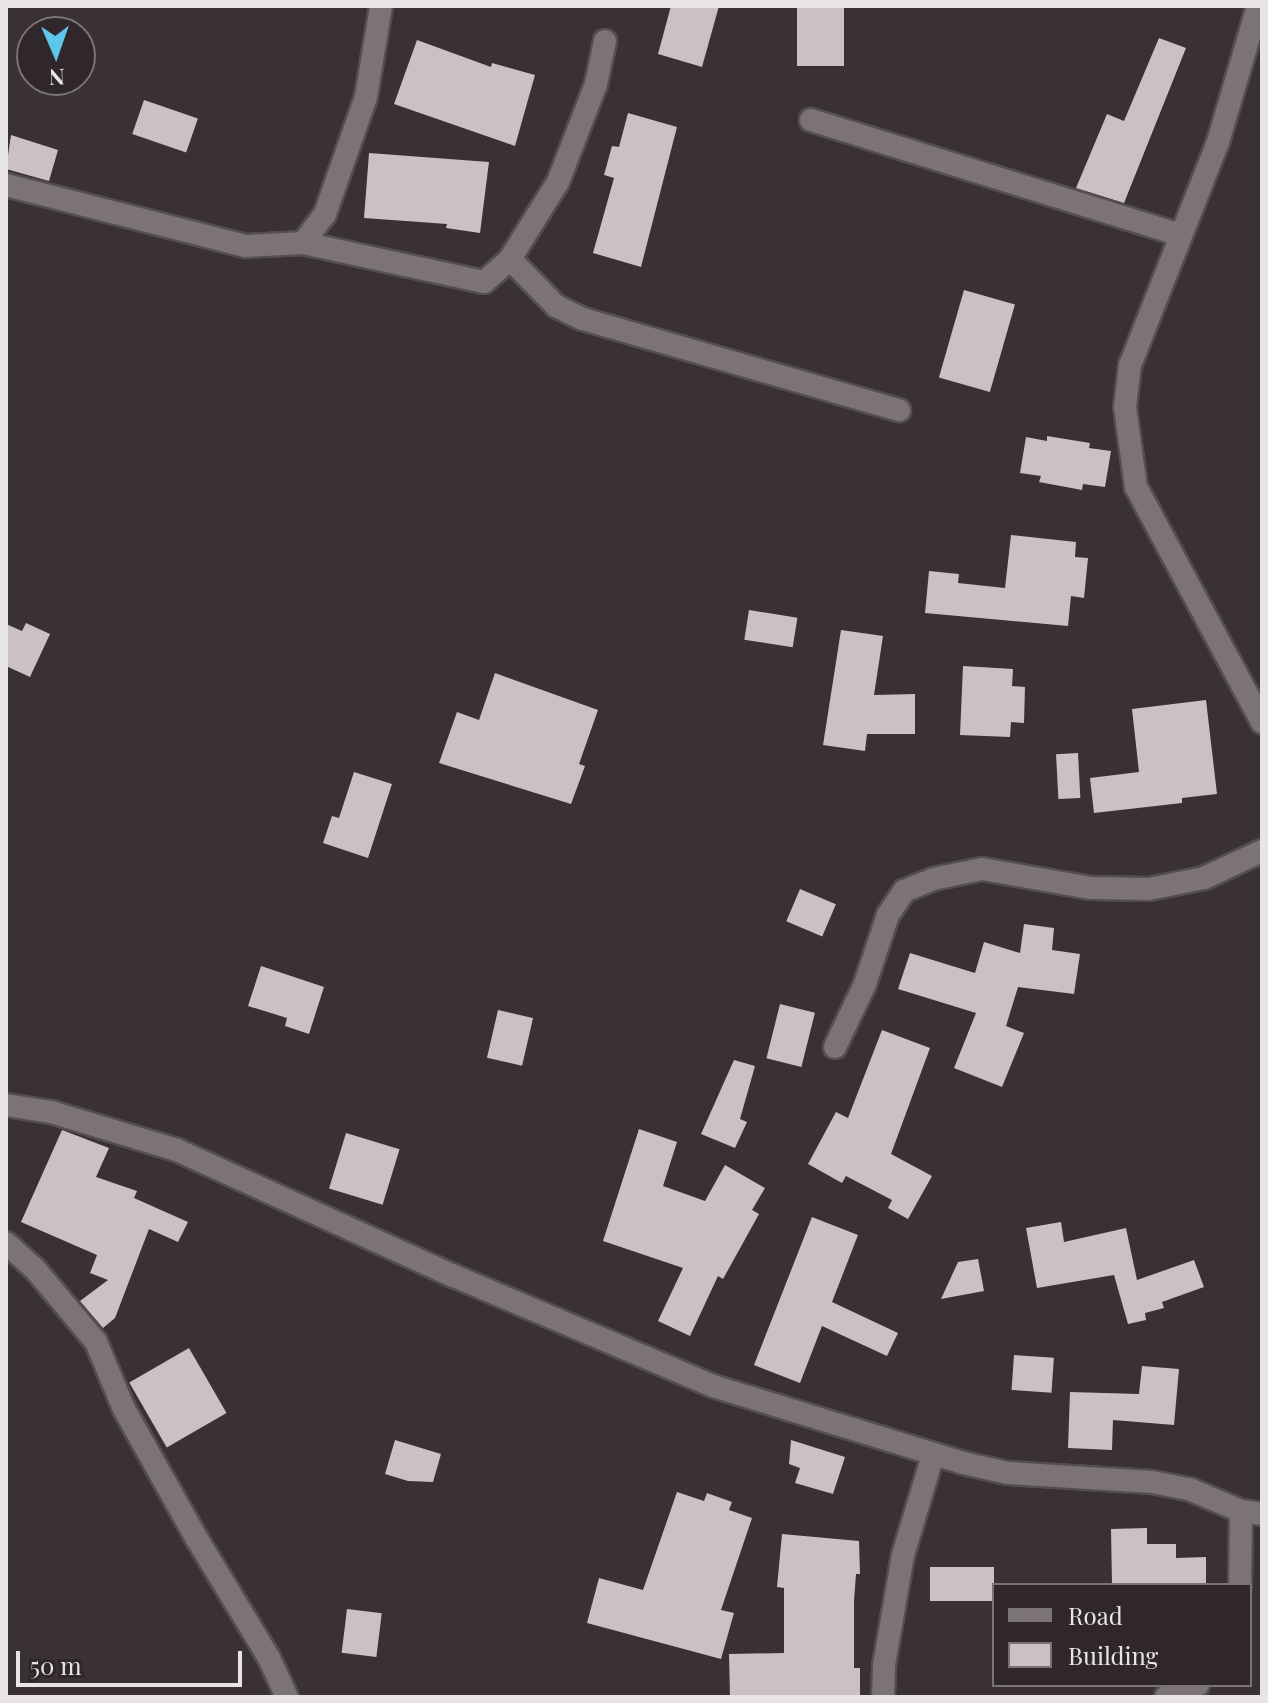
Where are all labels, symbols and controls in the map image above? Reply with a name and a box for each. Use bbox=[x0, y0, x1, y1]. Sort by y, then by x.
north arrow bbox=[16, 16, 96, 96]
text: N bbox=[48, 63, 65, 93]
legend bbox=[992, 1583, 1252, 1687]
text: Road bbox=[1068, 1599, 1123, 1631]
scale bar bbox=[20, 1635, 246, 1685]
text: Building bbox=[1068, 1639, 1158, 1671]
text: 50 m bbox=[30, 1649, 82, 1681]

